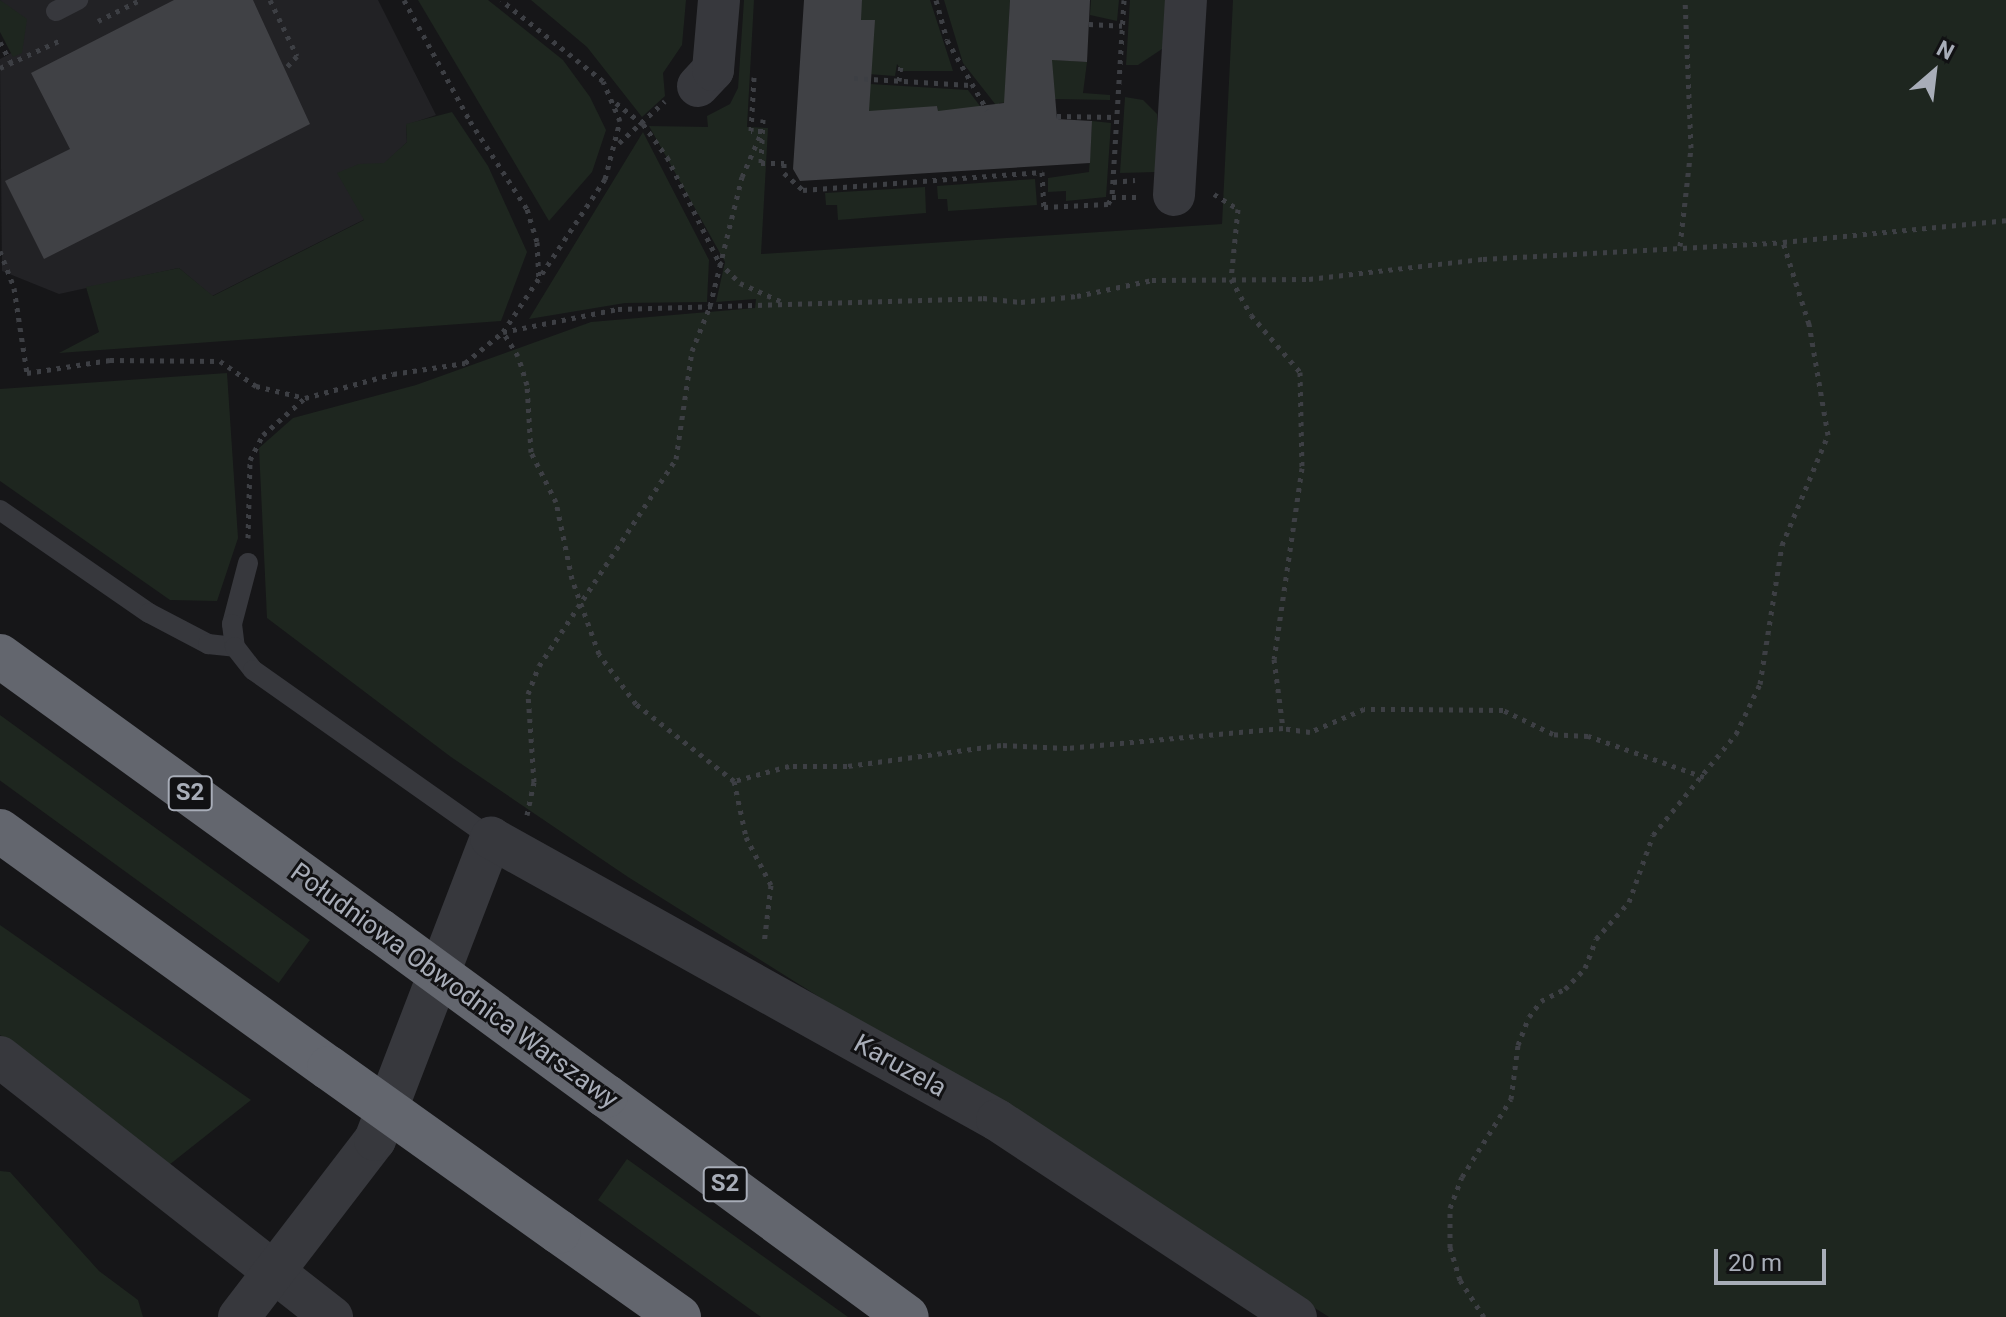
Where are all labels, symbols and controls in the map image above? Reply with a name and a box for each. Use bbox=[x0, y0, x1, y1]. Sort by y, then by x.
north arrow bbox=[1894, 32, 1974, 112]
text: N bbox=[1933, 36, 1958, 65]
road number: S2 bbox=[166, 773, 214, 813]
street label: Południowa Obwodnica Warszawy bbox=[284, 857, 624, 1115]
street label: Karuzela bbox=[848, 1028, 952, 1104]
road number: S2 bbox=[701, 1164, 749, 1204]
scale bar bbox=[1718, 1233, 1830, 1283]
text: 20 m bbox=[1728, 1249, 1782, 1277]

